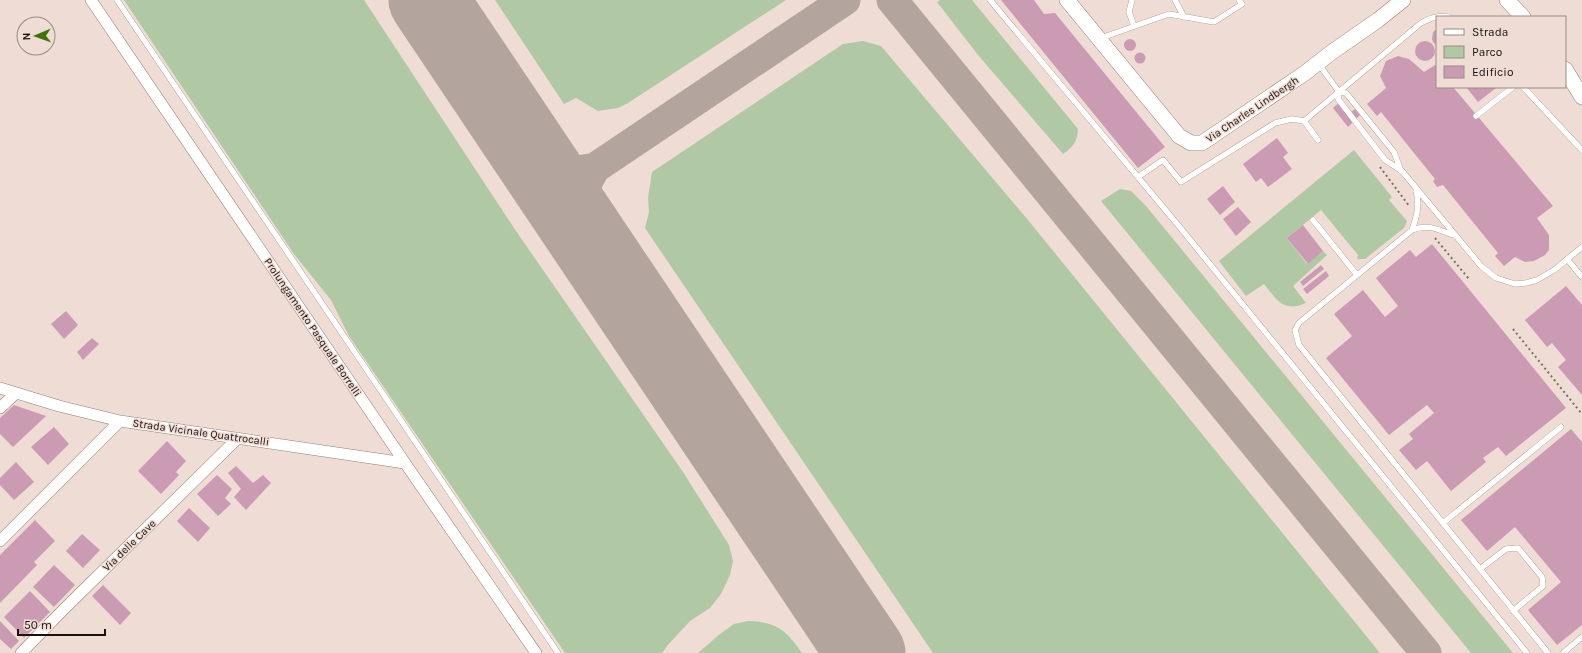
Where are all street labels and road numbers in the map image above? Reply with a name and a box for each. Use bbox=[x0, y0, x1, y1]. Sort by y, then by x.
street label: Via Charles Lindbergh bbox=[1203, 74, 1301, 145]
street label: Prolungamento Pasquale Borrelli bbox=[261, 256, 364, 399]
street label: Strada Vicinale Quattrocalli bbox=[132, 416, 270, 449]
street label: Via delle Cave bbox=[100, 517, 159, 574]

